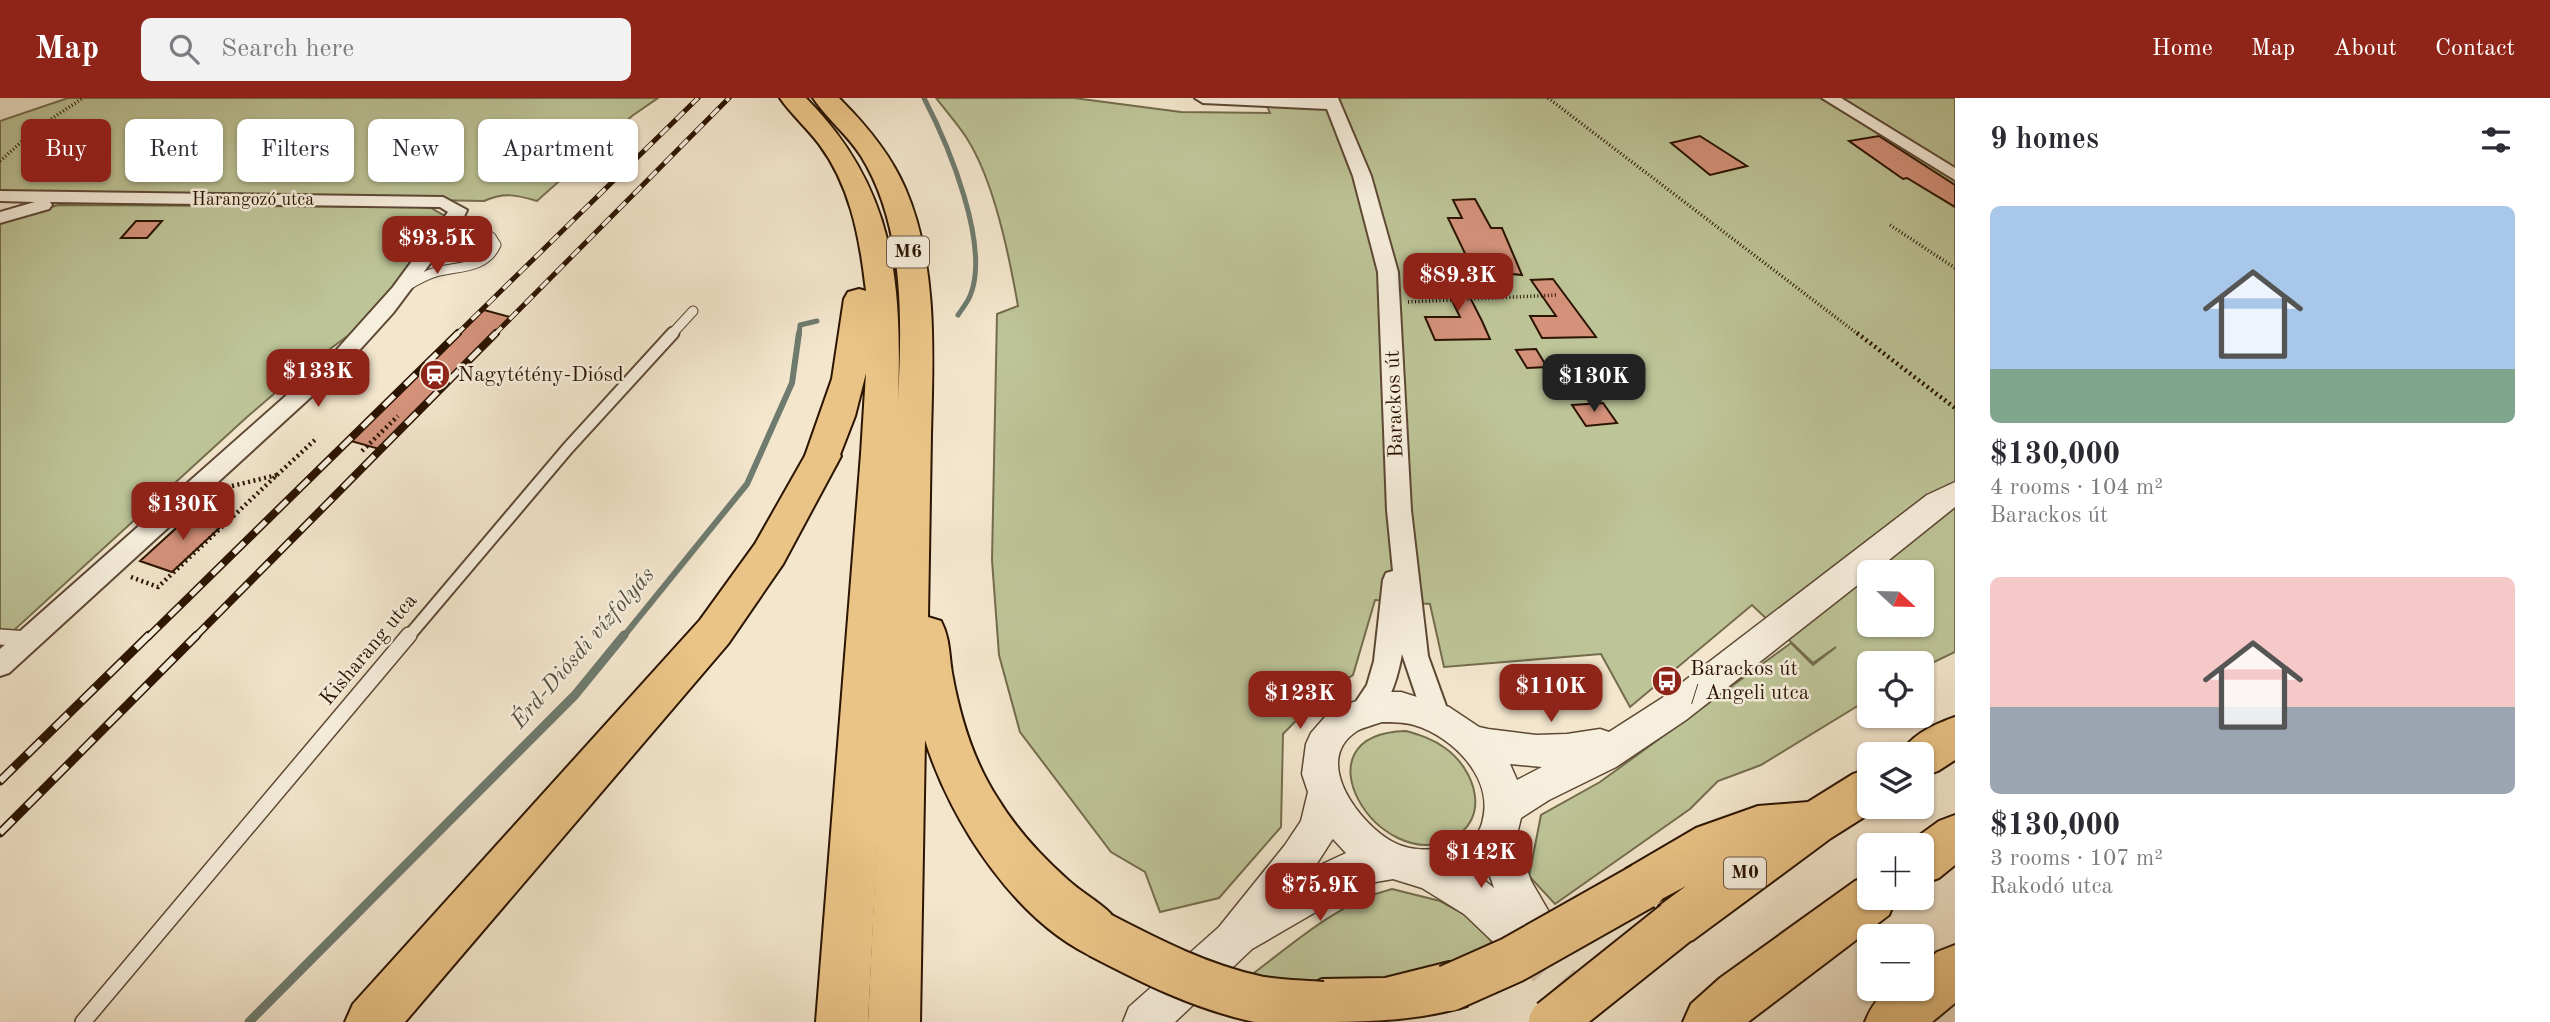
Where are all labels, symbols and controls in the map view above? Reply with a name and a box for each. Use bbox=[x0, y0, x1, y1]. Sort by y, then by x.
search box bbox=[141, 18, 631, 81]
icon: search bbox=[165, 30, 203, 68]
text: Map bbox=[35, 33, 99, 66]
text: Search here bbox=[221, 36, 354, 62]
text: Home bbox=[2152, 37, 2213, 61]
text: Map bbox=[2251, 37, 2295, 61]
text: About bbox=[2333, 37, 2397, 61]
text: Contact bbox=[2435, 37, 2515, 61]
chip: Buy bbox=[21, 119, 111, 182]
chip: Rent bbox=[125, 119, 223, 182]
chip: Filters bbox=[237, 119, 354, 182]
chip: New bbox=[368, 119, 464, 182]
chip: Apartment bbox=[478, 119, 638, 182]
icon: filters bbox=[2477, 121, 2515, 159]
text: 9 homes bbox=[1990, 125, 2099, 155]
street label: Harangozó utca bbox=[192, 191, 314, 209]
pin: $93.5K bbox=[380, 216, 494, 276]
text: $93.5K bbox=[398, 227, 476, 250]
road number: M6 bbox=[887, 236, 929, 268]
icon: home bbox=[2190, 251, 2316, 377]
pin: $89.3K bbox=[1401, 254, 1515, 313]
text: $89.3K bbox=[1419, 264, 1497, 287]
pin: $133K bbox=[269, 350, 367, 409]
street label: Barackos út bbox=[1383, 350, 1407, 458]
pin: $130K bbox=[1545, 354, 1643, 414]
station icon: Nagytétény-Diósd bbox=[418, 358, 452, 392]
text: $133K bbox=[282, 360, 354, 383]
place label: Nagytétény-Diósd bbox=[458, 365, 624, 386]
text: $130K bbox=[1558, 365, 1630, 388]
text: $130,000 bbox=[1990, 440, 2120, 470]
text: 4 rooms · 104 m² bbox=[1990, 476, 2163, 499]
pin: $130K bbox=[134, 482, 232, 542]
text: $130K bbox=[147, 493, 219, 516]
text: Barackos út bbox=[1990, 504, 2108, 527]
water label: Érd-Diósdi vízfolyás bbox=[503, 559, 660, 734]
north arrow bbox=[1857, 560, 1934, 637]
map controls bbox=[1857, 560, 1934, 1001]
street label: Kisharang utca bbox=[317, 590, 421, 710]
icon: home bbox=[2190, 622, 2316, 748]
button: locate bbox=[1857, 651, 1934, 728]
place label: Barackos út / Angeli utca bbox=[1690, 659, 1809, 704]
pin: $110K bbox=[1502, 664, 1600, 724]
bus stop icon: Barackos út / Angeli utca bbox=[1650, 664, 1684, 698]
pin: $123K bbox=[1251, 672, 1349, 731]
text: $110K bbox=[1515, 675, 1587, 698]
text: $123K bbox=[1264, 682, 1336, 705]
button: layers bbox=[1857, 742, 1934, 819]
text: $130,000 bbox=[1990, 811, 2120, 841]
pin: $142K bbox=[1432, 830, 1530, 890]
button: + bbox=[1857, 833, 1934, 910]
text: $142K bbox=[1445, 841, 1517, 864]
text: 3 rooms · 107 m² bbox=[1990, 847, 2163, 870]
road number: M0 bbox=[1724, 858, 1766, 888]
pin: $75.9K bbox=[1263, 864, 1377, 923]
text: $75.9K bbox=[1281, 874, 1359, 897]
text: Rakodó utca bbox=[1990, 875, 2113, 898]
button: − bbox=[1857, 924, 1934, 1001]

